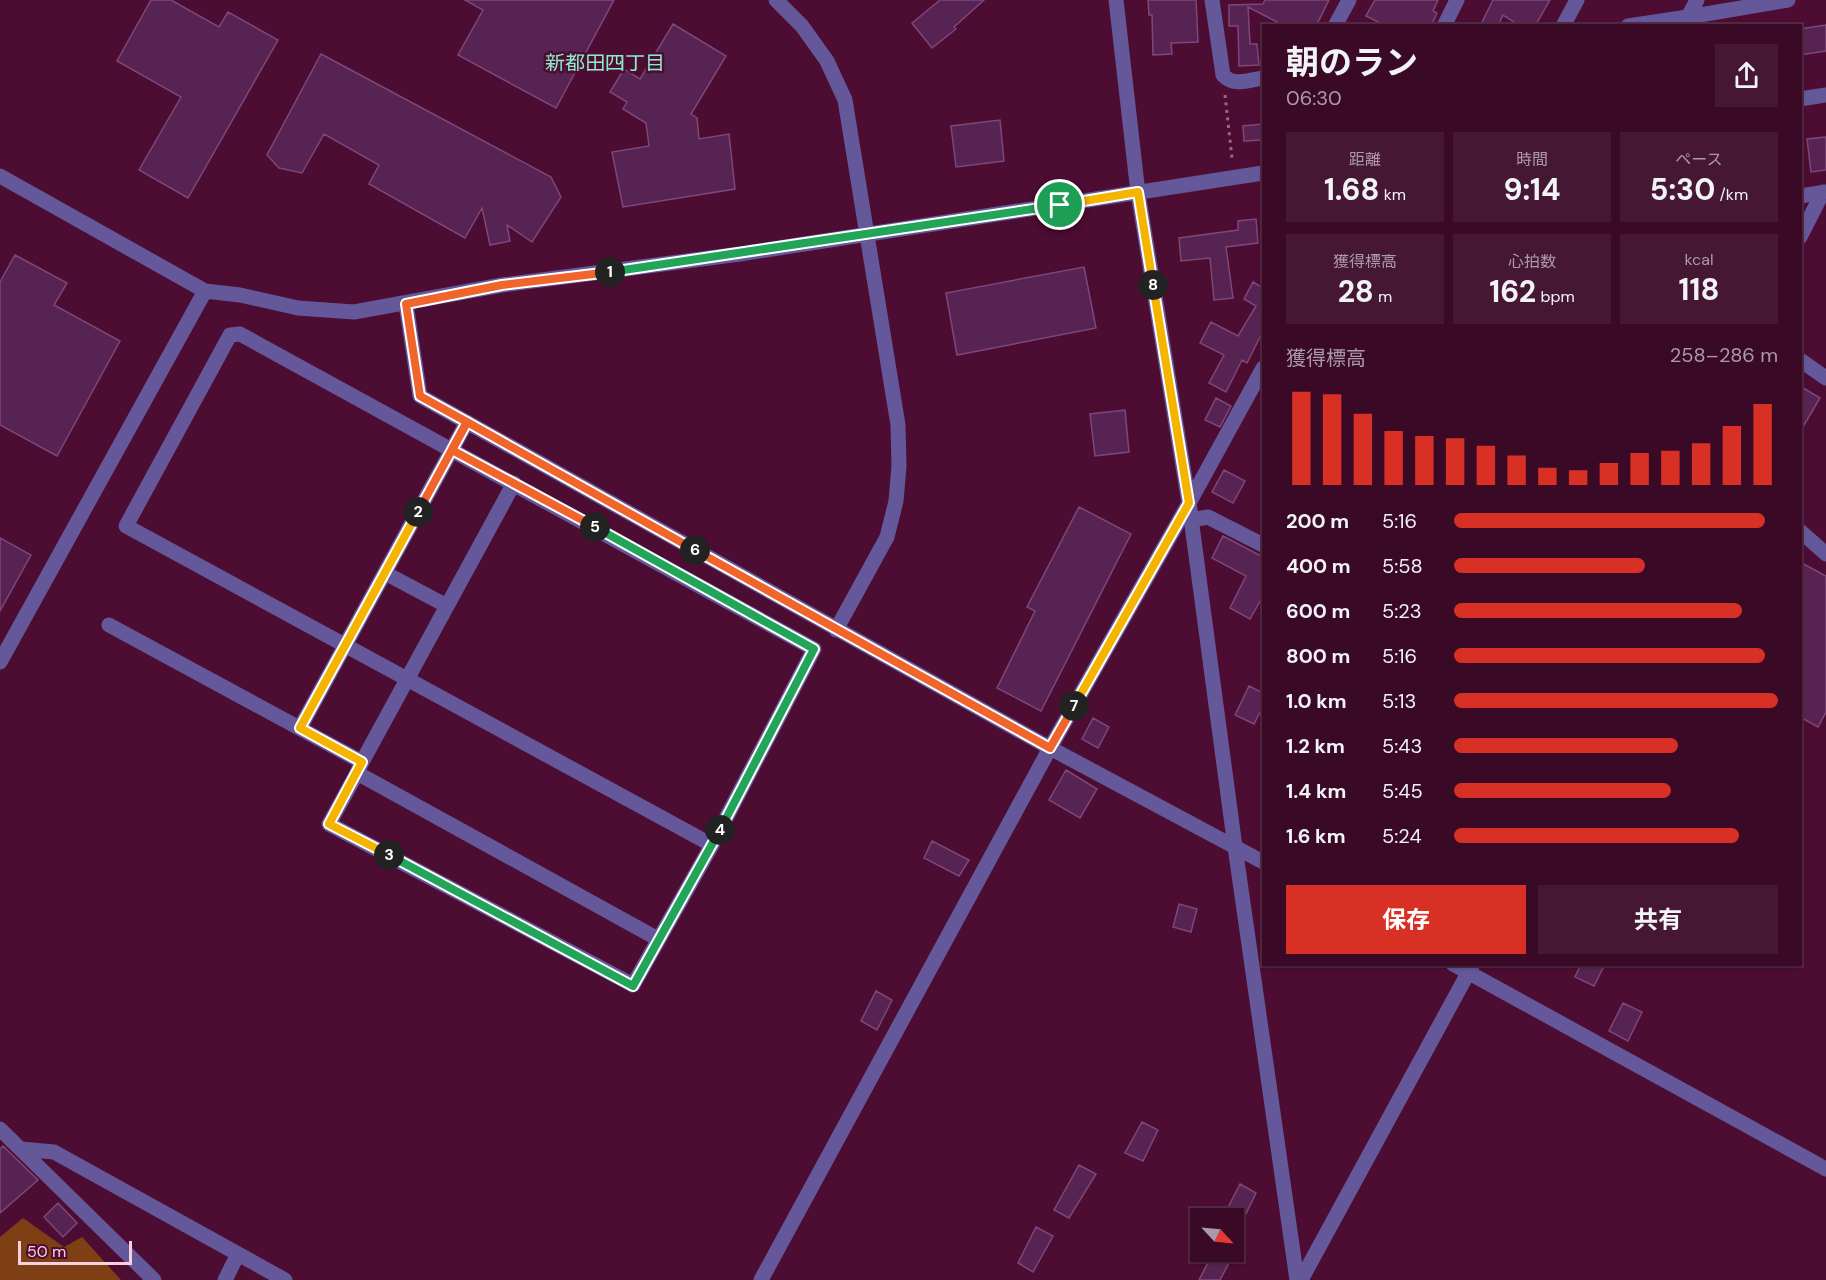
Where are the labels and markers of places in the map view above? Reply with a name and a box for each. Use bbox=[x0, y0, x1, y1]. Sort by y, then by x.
pin bbox=[1034, 179, 1085, 230]
pin: 1 bbox=[595, 257, 625, 287]
pin: 8 bbox=[1138, 270, 1168, 300]
pin: 2 bbox=[403, 497, 433, 527]
pin: 5 bbox=[580, 512, 610, 542]
pin: 6 bbox=[680, 535, 710, 565]
pin: 7 bbox=[1059, 691, 1089, 721]
pin: 4 bbox=[705, 815, 735, 845]
pin: 3 bbox=[374, 840, 404, 870]

